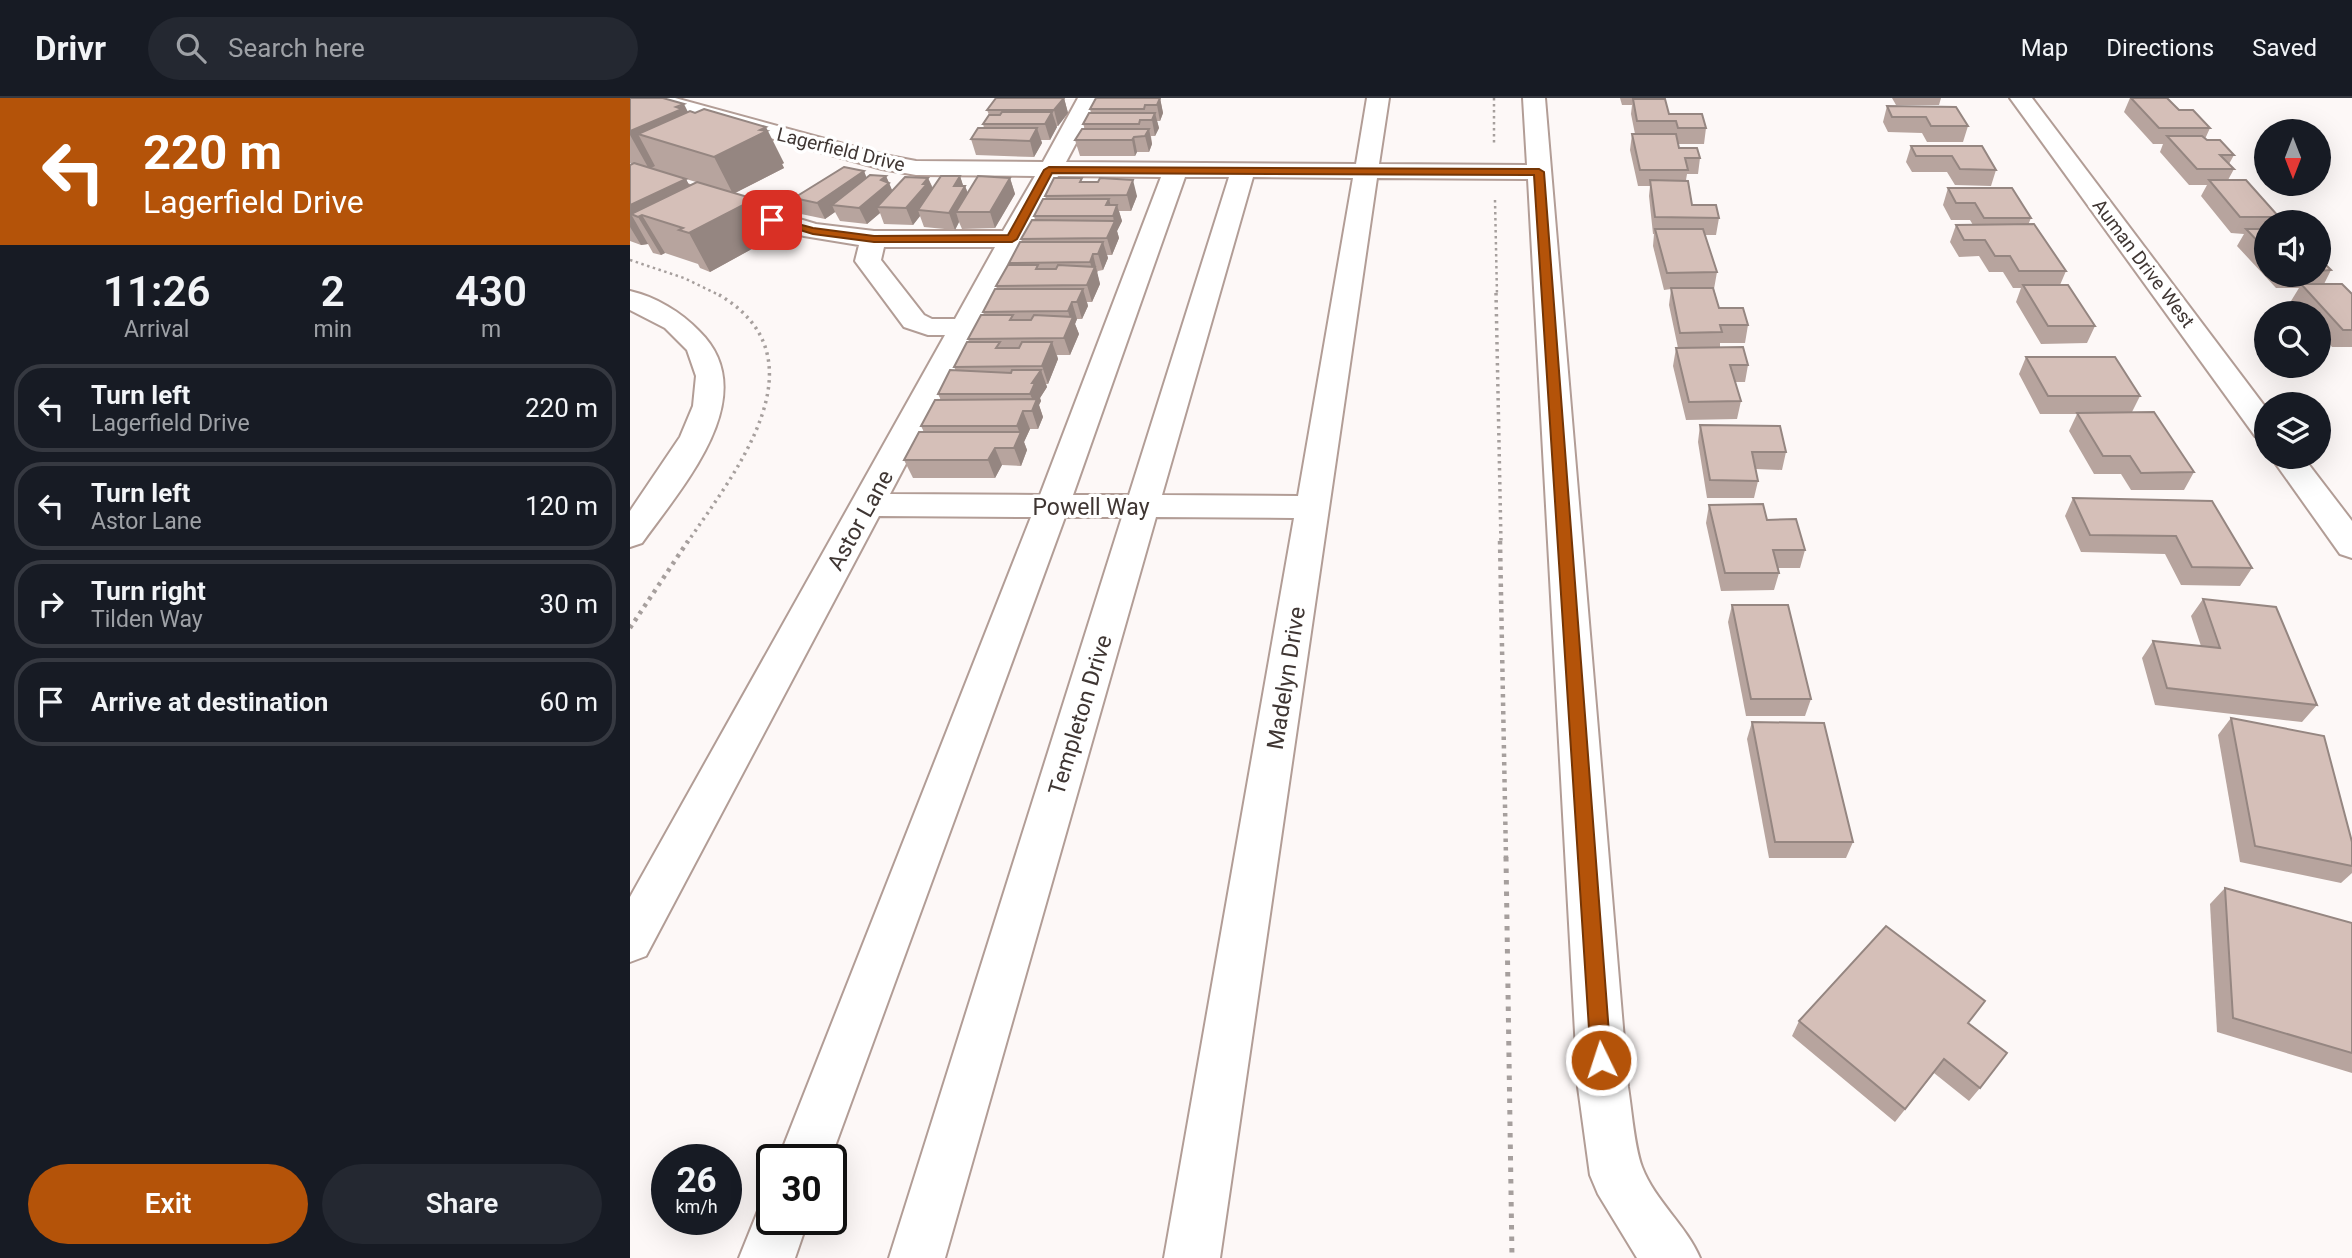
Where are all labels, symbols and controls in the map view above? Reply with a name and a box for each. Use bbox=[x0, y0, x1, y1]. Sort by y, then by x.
search box bbox=[148, 17, 638, 80]
text: Drivr bbox=[35, 29, 106, 68]
icon: search bbox=[172, 29, 210, 67]
text: Search here bbox=[228, 33, 365, 63]
text: Map bbox=[2021, 34, 2068, 62]
text: Directions bbox=[2106, 34, 2214, 62]
text: Saved bbox=[2252, 34, 2317, 62]
north arrow bbox=[2254, 119, 2331, 196]
map controls bbox=[2254, 119, 2331, 469]
street label: Lagerfield Drive bbox=[774, 122, 907, 177]
text: 220 m bbox=[143, 124, 282, 181]
icon: left bbox=[28, 126, 119, 217]
text: Lagerfield Drive bbox=[143, 183, 364, 221]
pin bbox=[742, 190, 802, 250]
street label: Auman Drive West bbox=[2088, 194, 2199, 332]
icon: arrive bbox=[753, 201, 791, 239]
button: sound bbox=[2254, 210, 2331, 287]
text: 11:26 bbox=[103, 267, 210, 316]
text: 2 bbox=[321, 267, 345, 316]
text: 430 bbox=[455, 267, 527, 316]
button: search bbox=[2254, 301, 2331, 378]
text: Arrival bbox=[124, 316, 189, 343]
text: min bbox=[313, 316, 352, 343]
text: m bbox=[481, 316, 501, 343]
text: Turn left bbox=[91, 380, 190, 410]
icon: left bbox=[32, 389, 70, 427]
button: layers bbox=[2254, 392, 2331, 469]
text: 220 m bbox=[525, 393, 598, 423]
text: Lagerfield Drive bbox=[91, 410, 250, 437]
street label: Astor Lane bbox=[822, 465, 899, 575]
text: Turn left bbox=[91, 478, 190, 508]
icon: left bbox=[32, 487, 70, 525]
text: 120 m bbox=[525, 491, 598, 521]
street label: Powell Way bbox=[1032, 494, 1150, 521]
text: Astor Lane bbox=[91, 508, 202, 535]
text: Turn right bbox=[91, 576, 206, 606]
icon: right bbox=[32, 585, 70, 623]
text: 30 m bbox=[540, 589, 598, 619]
street label: Madelyn Drive bbox=[1262, 605, 1311, 751]
text: Tilden Way bbox=[91, 606, 203, 633]
street label: Templeton Drive bbox=[1043, 632, 1118, 799]
icon: arrive bbox=[32, 683, 70, 721]
text: Arrive at destination bbox=[91, 687, 328, 717]
text: 60 m bbox=[540, 687, 598, 717]
position arrow bbox=[1564, 1023, 1638, 1097]
speed limit sign: 30 bbox=[756, 1144, 847, 1235]
text: 26 bbox=[676, 1160, 717, 1201]
button: Exit bbox=[28, 1164, 308, 1244]
button: Share bbox=[322, 1164, 602, 1244]
text: km/h bbox=[675, 1196, 718, 1217]

